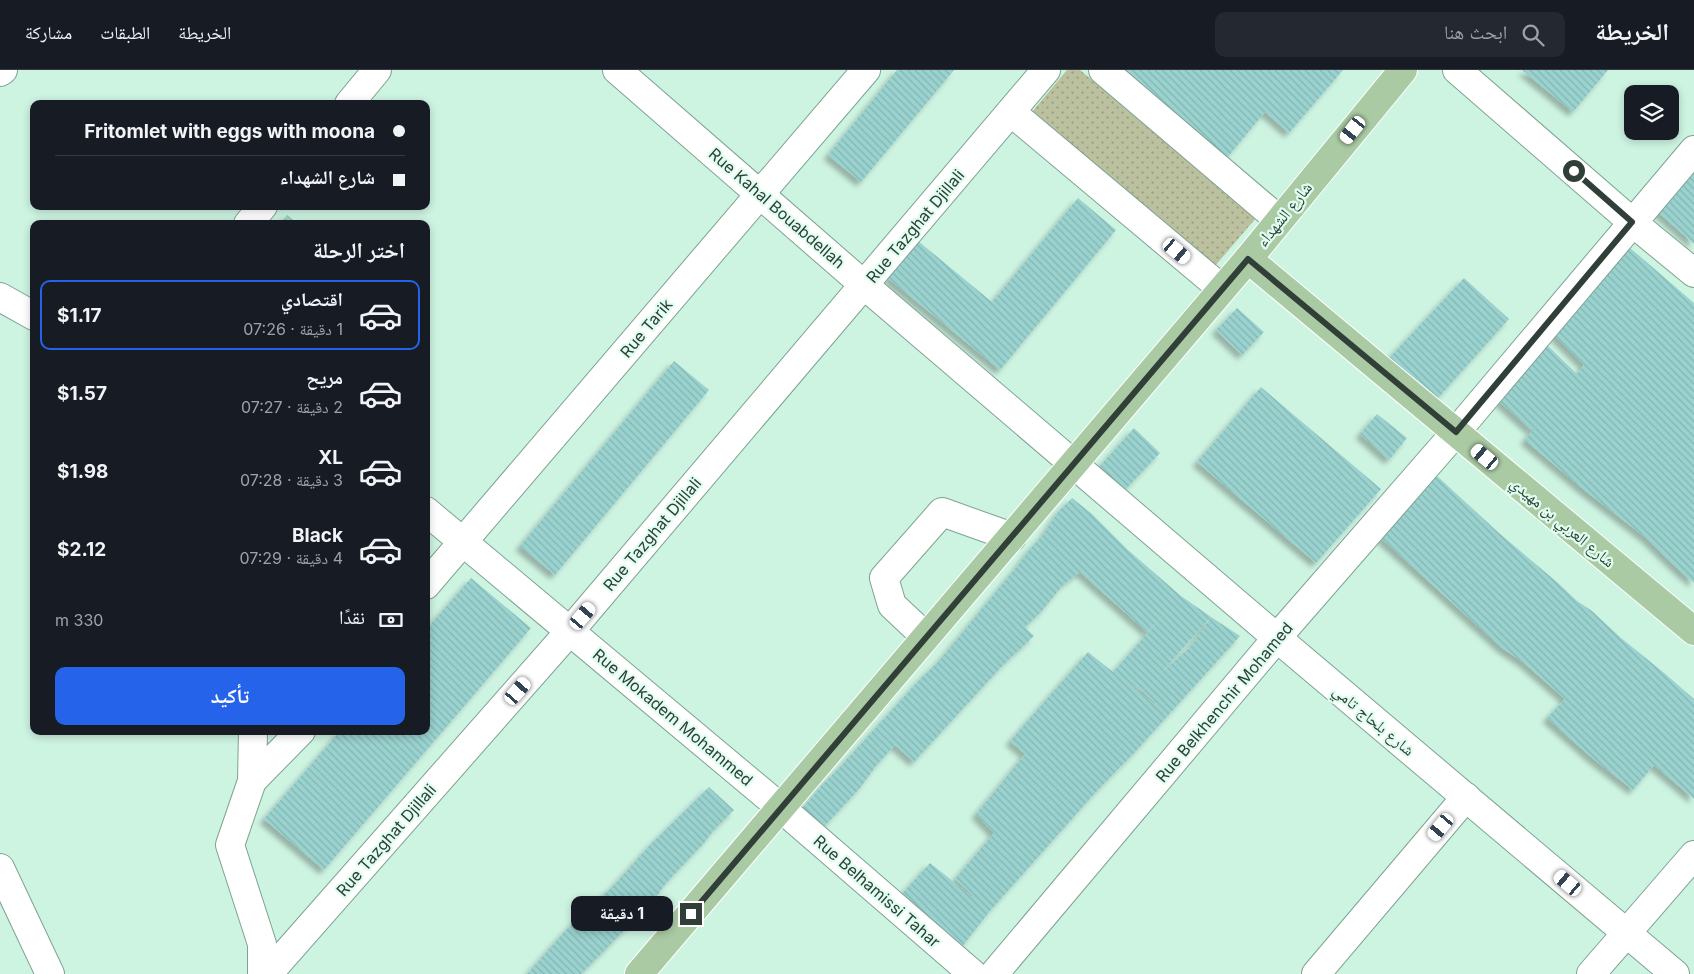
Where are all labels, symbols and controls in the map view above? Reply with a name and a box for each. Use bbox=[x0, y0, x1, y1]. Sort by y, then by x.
search box bbox=[1215, 12, 1565, 57]
text: الخريطة bbox=[1595, 17, 1669, 46]
text: ابحث هنا bbox=[1444, 21, 1507, 44]
icon: search bbox=[1519, 21, 1547, 49]
text: مشاركة bbox=[25, 22, 72, 43]
text: الطبقات bbox=[100, 22, 150, 43]
text: الخريطة bbox=[178, 22, 231, 43]
map controls bbox=[1624, 85, 1679, 140]
button: layers bbox=[1624, 85, 1679, 140]
car bbox=[1337, 114, 1368, 146]
text: Fritomlet with eggs with moona bbox=[84, 120, 375, 143]
street label: Rue Kahal Bouabdellah bbox=[705, 143, 849, 273]
route start bbox=[1563, 160, 1585, 182]
street label: Rue Tazghat Djillali bbox=[862, 165, 968, 287]
text: شارع الشهداء bbox=[280, 166, 375, 189]
street label: شارع الشهداء bbox=[1252, 178, 1317, 251]
car bbox=[1160, 236, 1193, 266]
text: اختر الرحلة bbox=[313, 237, 405, 263]
text: اقتصادي bbox=[281, 288, 343, 311]
icon: car bbox=[358, 293, 403, 338]
street label: Rue Tarik bbox=[616, 294, 677, 361]
text: $1.17 bbox=[57, 304, 102, 327]
text: 1 دقيقة · 07:26 bbox=[243, 319, 343, 339]
text: مريح bbox=[306, 366, 343, 389]
icon: car bbox=[358, 371, 403, 416]
text: $1.57 bbox=[57, 382, 107, 405]
text: 2 دقيقة · 07:27 bbox=[241, 397, 343, 417]
car bbox=[1468, 442, 1501, 472]
text: XL bbox=[318, 446, 343, 469]
icon: car bbox=[358, 449, 403, 494]
text: $1.98 bbox=[57, 460, 108, 483]
text: 3 دقيقة · 07:28 bbox=[240, 470, 343, 490]
street label: Rue Tazghat Djillali bbox=[599, 473, 705, 595]
street label: شارع العربي بن مهيدي bbox=[1505, 473, 1619, 574]
text: Black bbox=[292, 524, 343, 547]
icon: car bbox=[358, 527, 403, 572]
text: $2.12 bbox=[57, 538, 106, 561]
text: 4 دقيقة · 07:29 bbox=[239, 548, 343, 568]
car bbox=[567, 600, 598, 632]
text: نقدًا bbox=[339, 606, 365, 629]
icon: cash bbox=[377, 606, 405, 634]
text: 330 m bbox=[55, 610, 103, 630]
street label: Rue Belkhenchir Mohamed bbox=[1151, 618, 1297, 786]
street label: Rue Mokadem Mohammed bbox=[589, 644, 757, 790]
button: تأكيد bbox=[55, 667, 405, 725]
car bbox=[502, 675, 533, 707]
street label: شارع بلحاج تامي bbox=[1327, 680, 1419, 762]
street label: Rue Tazghat Djillali bbox=[332, 780, 440, 900]
car bbox=[1425, 811, 1456, 843]
street label: Rue Belhamissi Tahar bbox=[810, 830, 944, 952]
car bbox=[1551, 868, 1584, 898]
callout: 1 دقيقة bbox=[571, 896, 674, 932]
text: 1 دقيقة bbox=[600, 903, 644, 923]
route end bbox=[680, 903, 702, 925]

